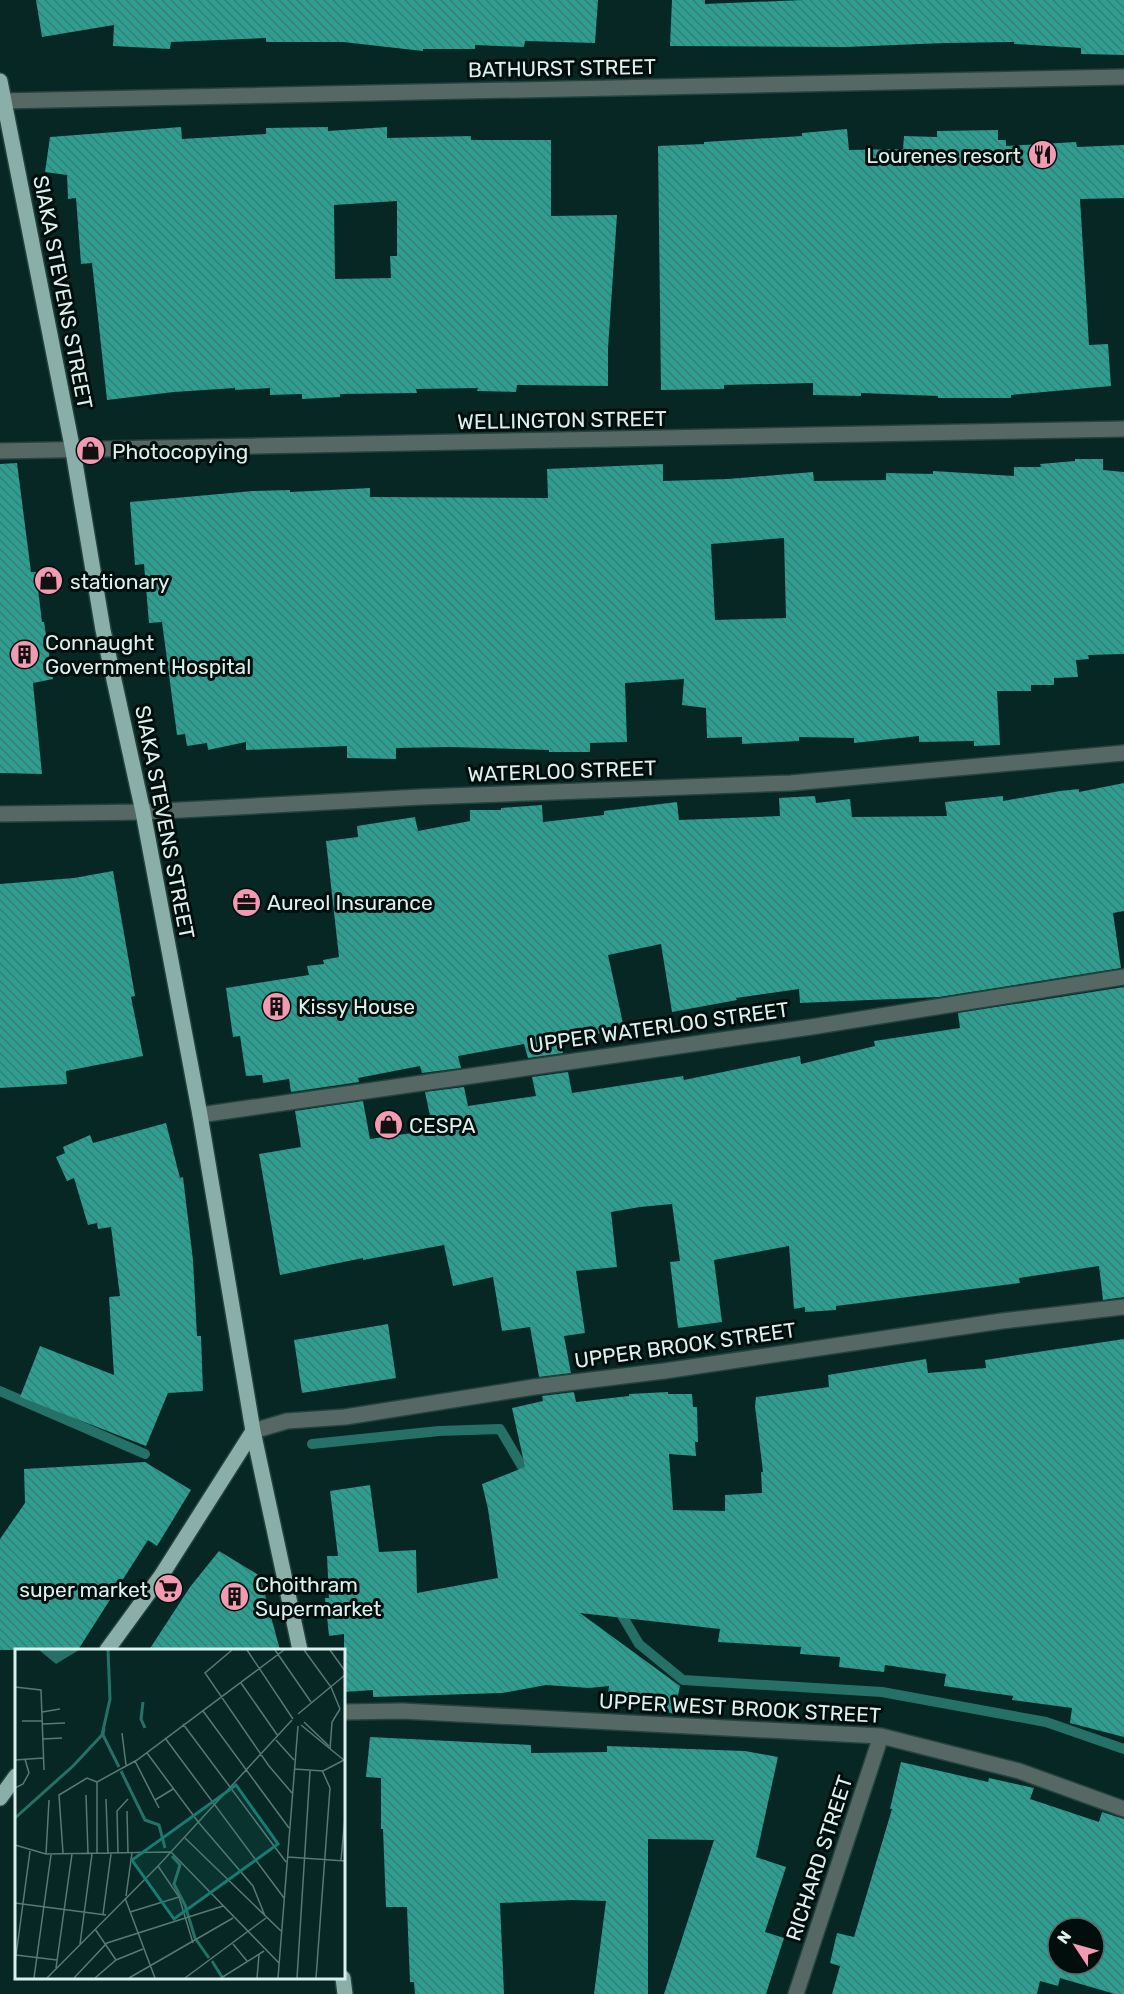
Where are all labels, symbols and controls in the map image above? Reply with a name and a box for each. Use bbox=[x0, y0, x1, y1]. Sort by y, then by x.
street label: BATHURST STREET bbox=[468, 54, 656, 82]
restaurant icon: Lourenes resort bbox=[1026, 139, 1058, 171]
place label: Lourenes resort bbox=[866, 143, 1021, 168]
street label: SIAKA STEVENS STREET bbox=[28, 173, 98, 411]
street label: WELLINGTON STREET bbox=[457, 406, 667, 434]
shop icon: Photocopying bbox=[75, 435, 107, 467]
place label: Photocopying bbox=[112, 439, 248, 464]
shop icon: stationary bbox=[33, 565, 65, 597]
place label: stationary bbox=[70, 569, 170, 594]
place label: Connaught Government Hospital bbox=[45, 630, 251, 679]
building icon: Connaught Government Hospital bbox=[8, 638, 40, 670]
street label: SIAKA STEVENS STREET bbox=[130, 703, 200, 941]
street label: WATERLOO STREET bbox=[467, 755, 657, 787]
office icon: Aureol Insurance bbox=[230, 886, 262, 918]
place label: Aureol Insurance bbox=[267, 890, 433, 915]
building icon: Kissy House bbox=[261, 990, 293, 1022]
place label: Kissy House bbox=[298, 994, 415, 1019]
street label: UPPER WATERLOO STREET bbox=[528, 996, 790, 1058]
shop icon: CESPA bbox=[372, 1109, 404, 1141]
place label: CESPA bbox=[409, 1113, 475, 1138]
street label: UPPER BROOK STREET bbox=[573, 1317, 797, 1373]
place label: Choithram Supermarket bbox=[255, 1572, 381, 1621]
supermarket icon: super market bbox=[153, 1573, 185, 1605]
place label: super market bbox=[19, 1577, 148, 1602]
building icon: Choithram Supermarket bbox=[218, 1580, 250, 1612]
inset map bbox=[15, 1649, 345, 1979]
street label: UPPER WEST BROOK STREET bbox=[598, 1688, 882, 1728]
street label: RICHARD STREET bbox=[780, 1772, 858, 1944]
north arrow bbox=[1046, 1916, 1106, 1976]
text: N bbox=[1053, 1927, 1075, 1948]

